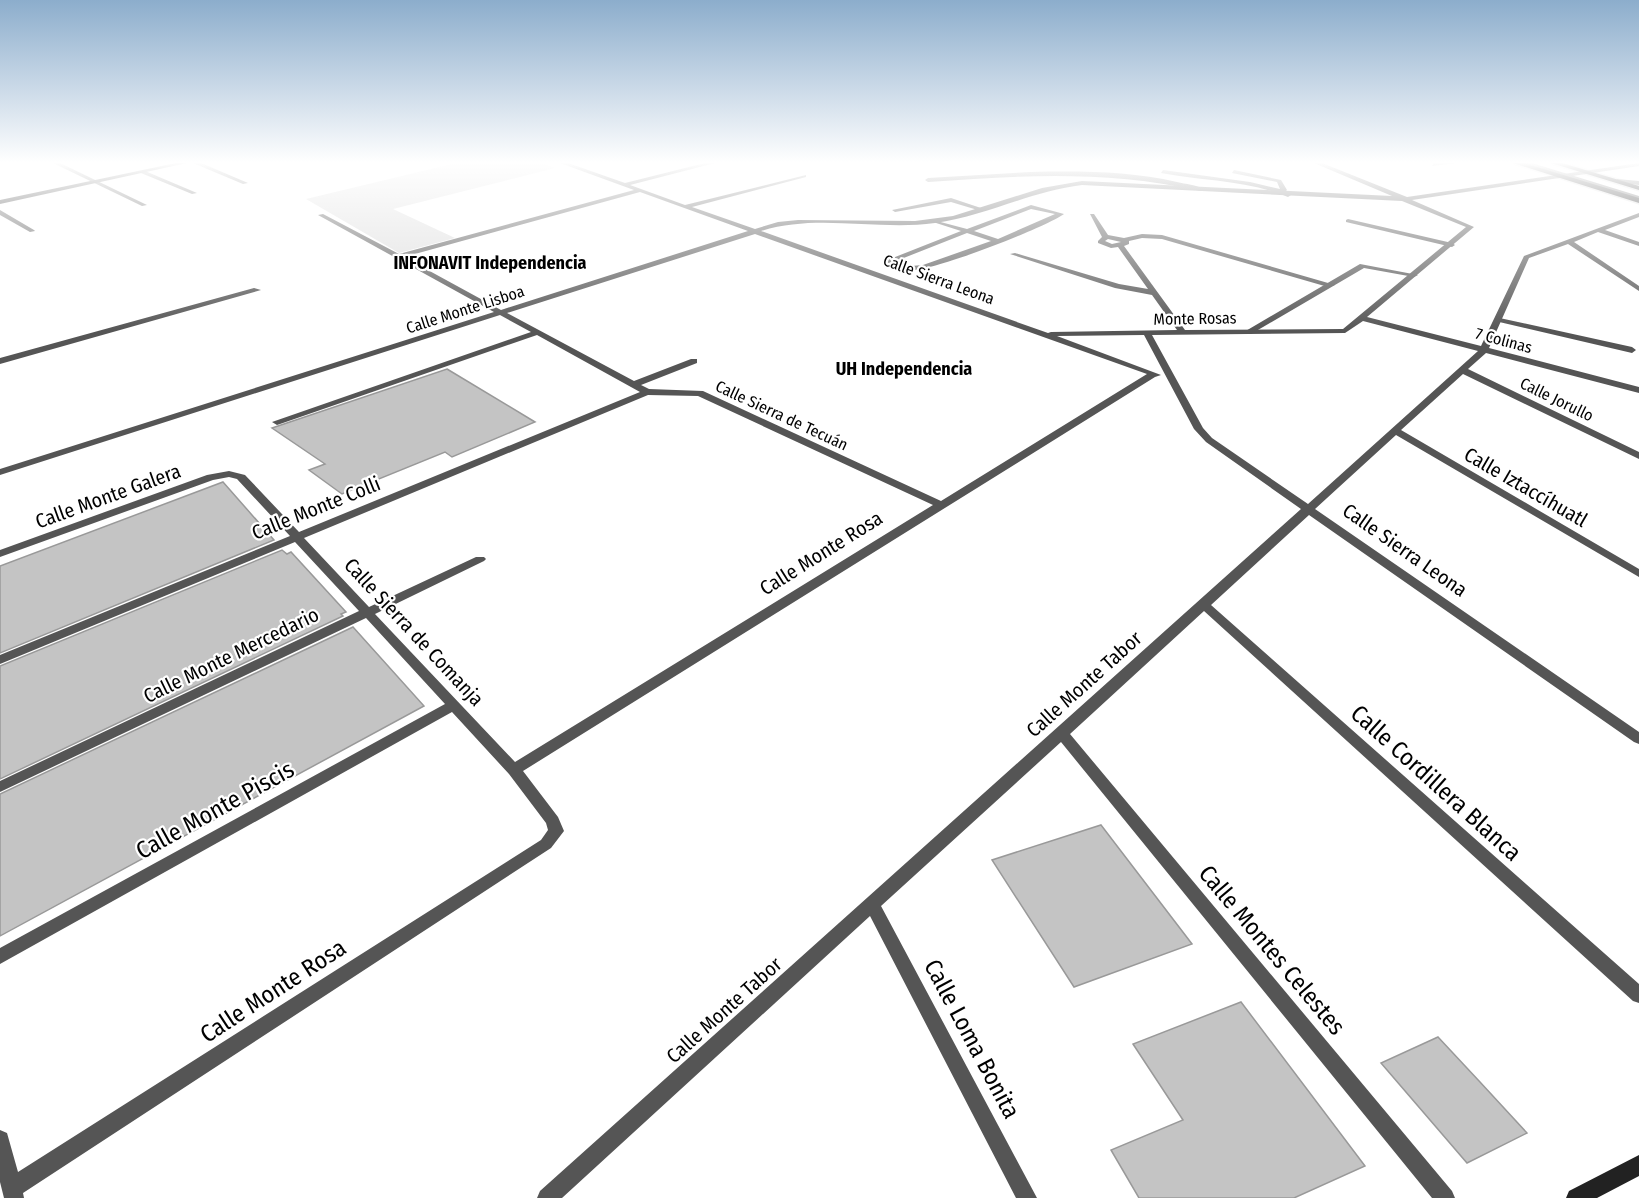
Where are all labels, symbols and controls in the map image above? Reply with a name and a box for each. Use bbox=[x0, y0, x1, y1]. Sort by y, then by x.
street label: Calle Sierra Leona bbox=[881, 251, 997, 308]
district label: INFONAVIT Independencia bbox=[393, 252, 587, 274]
street label: Calle Monte Lisboa bbox=[404, 281, 527, 338]
street label: Monte Rosas bbox=[1153, 308, 1237, 329]
street label: 7 Colinas bbox=[1474, 324, 1534, 357]
district label: UH Independencia bbox=[836, 358, 972, 380]
street label: Calle Jorullo bbox=[1517, 374, 1597, 425]
street label: Calle Sierra de Tecuán bbox=[713, 376, 851, 454]
street label: Calle Iztaccíhuatl bbox=[1460, 442, 1592, 532]
street label: Calle Monte Galera bbox=[32, 459, 184, 533]
street label: Calle Monte Colli bbox=[248, 471, 384, 545]
street label: Calle Sierra Leona bbox=[1338, 498, 1472, 602]
street label: Calle Monte Rosa bbox=[755, 506, 887, 600]
street label: Calle Sierra de Comanja bbox=[339, 553, 489, 711]
street label: Calle Monte Mercedario bbox=[139, 602, 323, 708]
street label: Calle Monte Tabor bbox=[1021, 626, 1147, 742]
street label: Calle Cordillera Blanca bbox=[1345, 699, 1527, 867]
street label: Calle Monte Piscis bbox=[131, 755, 299, 865]
street label: Calle Montes Celestes bbox=[1193, 860, 1351, 1040]
street label: Calle Monte Rosa bbox=[195, 934, 351, 1048]
street label: Calle Monte Tabor bbox=[661, 952, 787, 1068]
street label: Calle Loma Bonita bbox=[918, 955, 1026, 1123]

